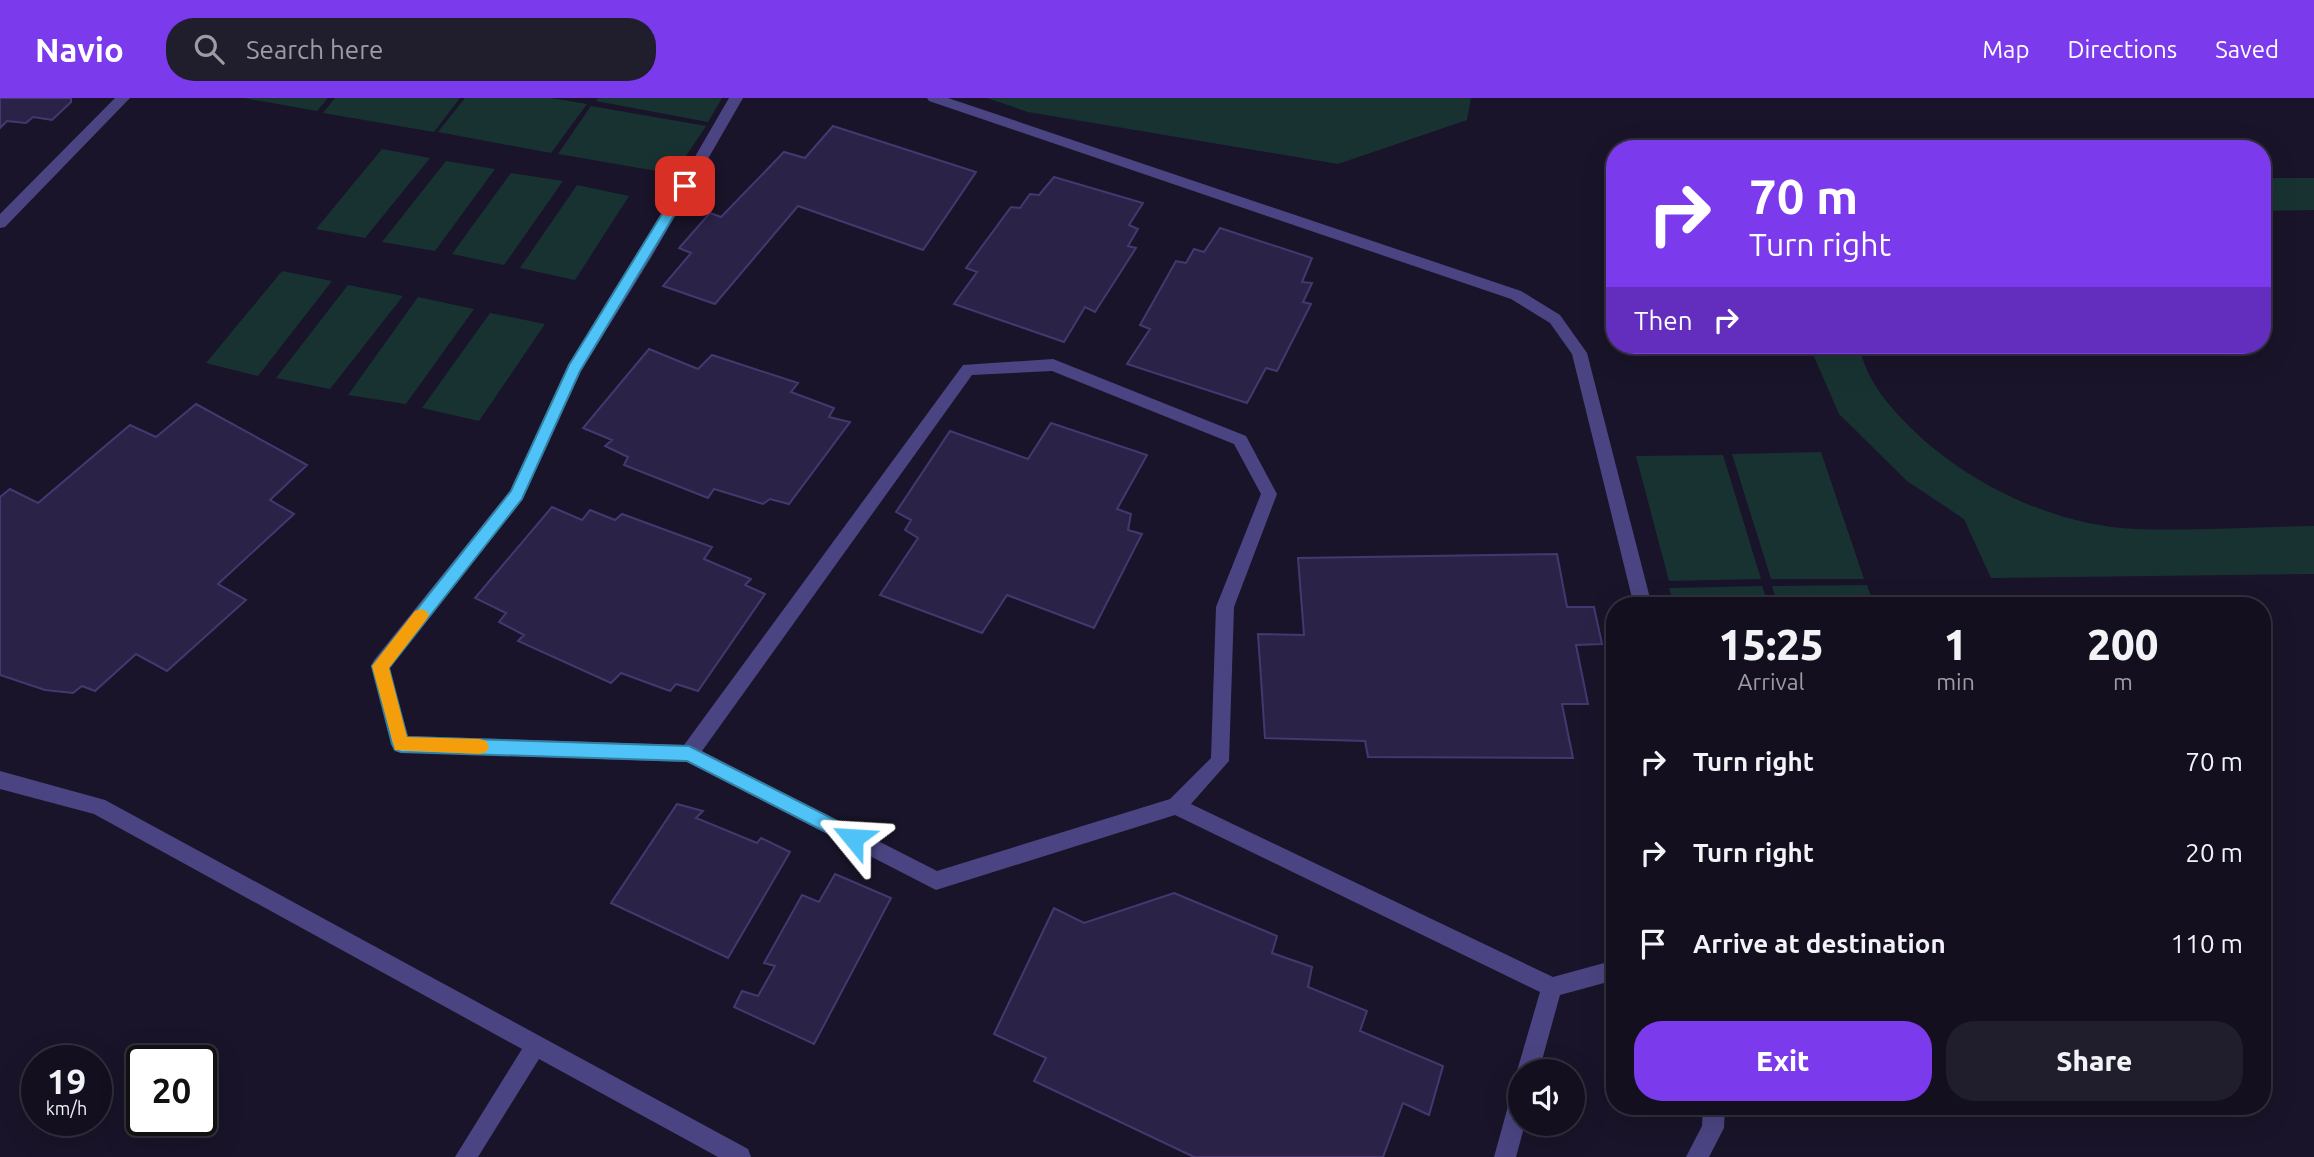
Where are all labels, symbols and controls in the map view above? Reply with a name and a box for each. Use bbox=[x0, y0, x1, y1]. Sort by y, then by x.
search box bbox=[166, 18, 656, 81]
icon: search bbox=[190, 30, 228, 68]
text: Navio bbox=[35, 31, 124, 68]
text: Search here bbox=[246, 35, 383, 64]
text: Map bbox=[1982, 36, 2029, 63]
text: Directions bbox=[2067, 36, 2177, 63]
text: Saved bbox=[2215, 36, 2279, 63]
pin bbox=[655, 156, 715, 216]
icon: arrive bbox=[666, 167, 704, 205]
icon: right bbox=[1634, 168, 1725, 259]
text: 70 m bbox=[1749, 168, 1858, 223]
text: Turn right bbox=[1749, 226, 1891, 262]
icon: right bbox=[1707, 301, 1745, 339]
text: Then bbox=[1634, 306, 1693, 335]
text: 15:25 bbox=[1719, 621, 1824, 668]
text: 1 bbox=[1944, 621, 1967, 668]
text: 200 bbox=[2087, 621, 2158, 668]
text: Arrival bbox=[1738, 669, 1805, 694]
text: min bbox=[1936, 669, 1975, 694]
text: m bbox=[2113, 669, 2133, 694]
icon: right bbox=[1634, 743, 1672, 781]
text: Turn right bbox=[1693, 747, 1814, 776]
text: 70 m bbox=[2185, 747, 2243, 776]
position arrow bbox=[816, 801, 890, 875]
icon: right bbox=[1634, 834, 1672, 872]
text: Turn right bbox=[1693, 838, 1814, 867]
text: 20 m bbox=[2185, 838, 2243, 867]
icon: arrive bbox=[1634, 925, 1672, 963]
text: Arrive at destination bbox=[1693, 929, 1946, 958]
text: 110 m bbox=[2171, 929, 2243, 958]
button: Exit bbox=[1634, 1021, 1932, 1101]
button: Share bbox=[1946, 1021, 2243, 1101]
speed limit sign: 20 bbox=[126, 1045, 217, 1136]
map controls bbox=[1508, 1059, 1585, 1136]
button: sound bbox=[1508, 1059, 1585, 1136]
text: 19 bbox=[47, 1061, 86, 1101]
text: km/h bbox=[46, 1098, 87, 1118]

